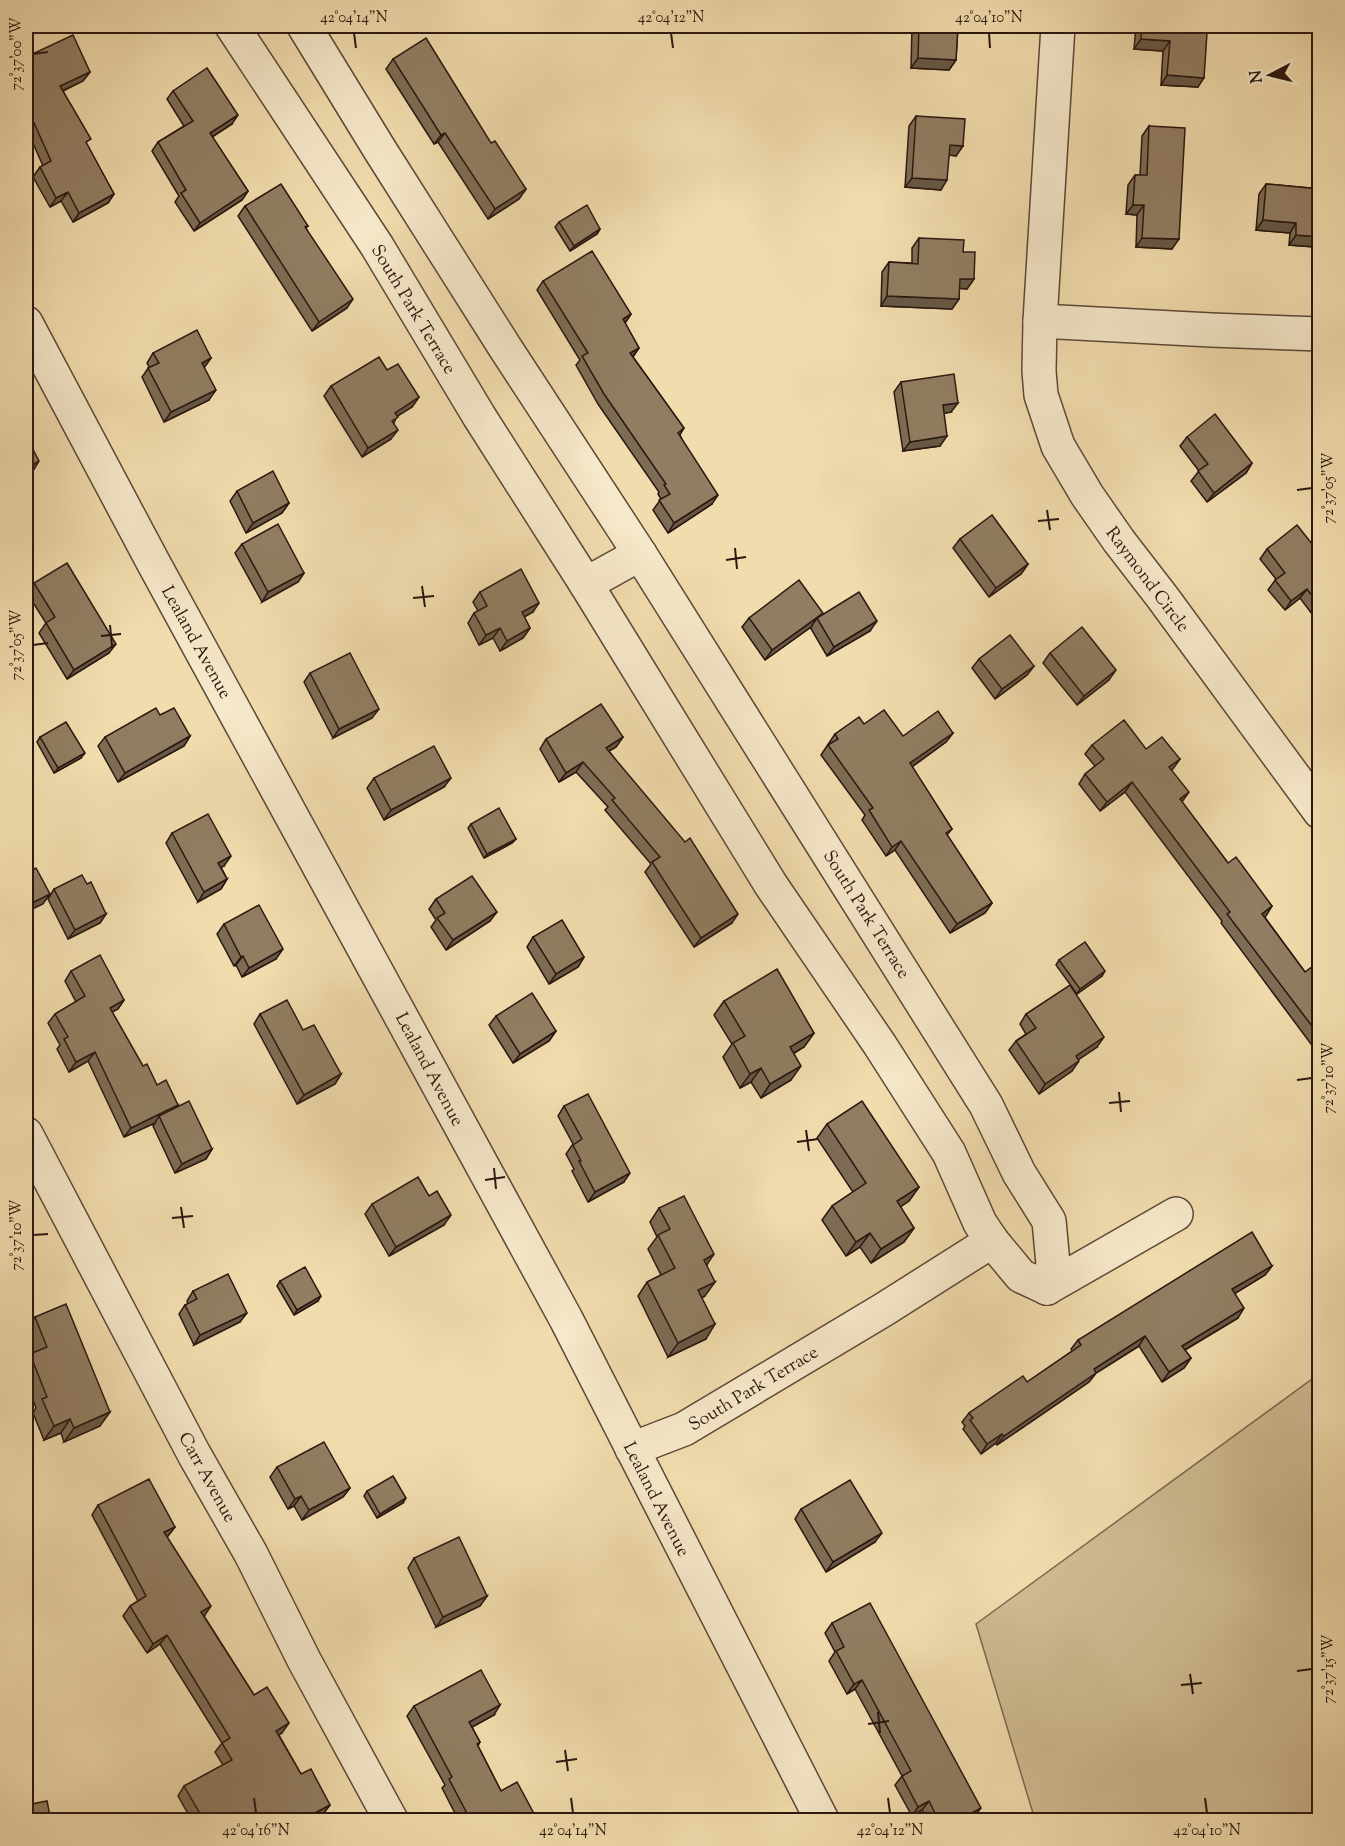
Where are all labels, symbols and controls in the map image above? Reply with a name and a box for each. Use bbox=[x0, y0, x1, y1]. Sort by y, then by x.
text: 42°04'14"N bbox=[320, 8, 388, 29]
text: 42°04'12"N bbox=[638, 8, 704, 29]
text: 42°04'10"N bbox=[955, 8, 1023, 29]
text: 72°37'00"W bbox=[7, 17, 28, 91]
north arrow bbox=[1240, 45, 1300, 105]
text: N bbox=[1245, 69, 1270, 84]
street label: South Park Terrace bbox=[363, 240, 461, 380]
text: 72°37'05"W bbox=[1319, 452, 1340, 523]
street label: Raymond Circle bbox=[1098, 522, 1195, 638]
street label: Lealand Avenue bbox=[153, 582, 237, 704]
text: 72°37'05"W bbox=[7, 609, 28, 680]
street label: South Park Terrace bbox=[815, 846, 915, 984]
street label: Lealand Avenue bbox=[387, 1008, 469, 1131]
text: 72°37'10"W bbox=[1319, 1042, 1340, 1114]
text: 72°37'10"W bbox=[7, 1199, 28, 1271]
street label: South Park Terrace bbox=[684, 1341, 824, 1439]
street label: Carr Avenue bbox=[171, 1428, 242, 1528]
street label: Lealand Avenue bbox=[615, 1438, 695, 1562]
text: 72°37'15"W bbox=[1319, 1634, 1340, 1703]
text: 42°04'16"N bbox=[222, 1821, 290, 1842]
text: 42°04'14"N bbox=[539, 1821, 607, 1842]
text: 42°04'12"N bbox=[857, 1821, 923, 1842]
text: 42°04'10"N bbox=[1173, 1821, 1241, 1842]

